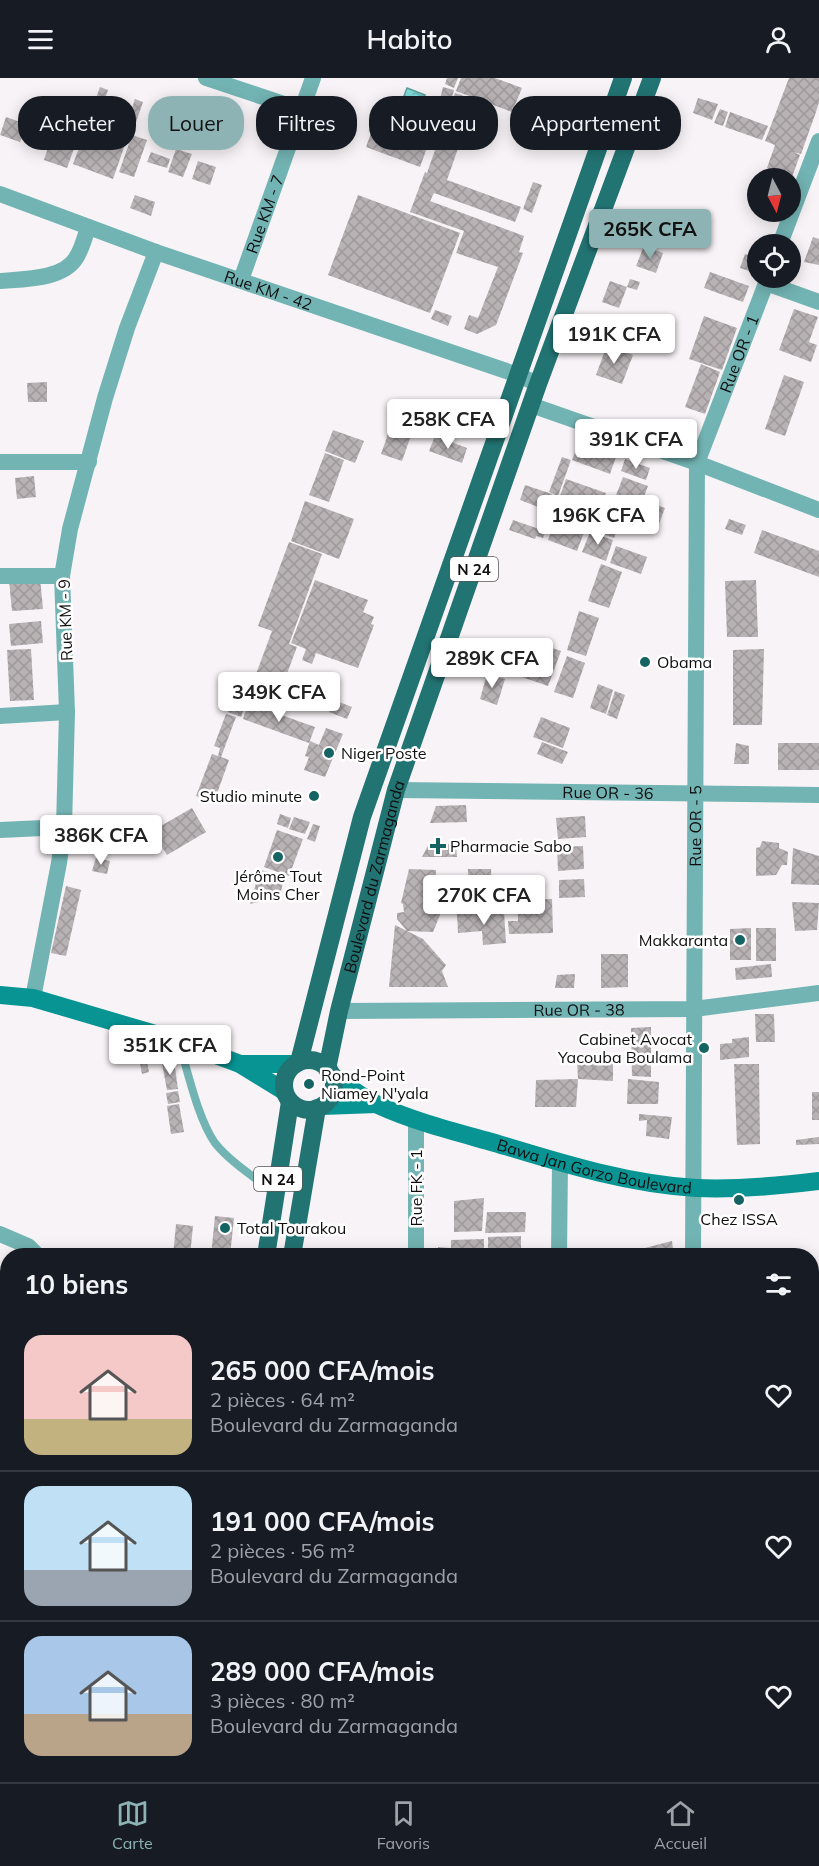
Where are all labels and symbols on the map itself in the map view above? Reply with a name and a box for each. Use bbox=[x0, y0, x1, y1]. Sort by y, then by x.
north arrow bbox=[747, 168, 801, 222]
street label: Rue KM - 7 bbox=[241, 172, 288, 256]
pin: 265K CFA bbox=[588, 209, 712, 260]
street label: Rue KM - 42 bbox=[222, 266, 315, 314]
street label: Rue OR - 1 bbox=[715, 312, 763, 395]
pin: 191K CFA bbox=[552, 314, 676, 365]
pin: 258K CFA bbox=[386, 399, 510, 450]
pin: 391K CFA bbox=[574, 419, 698, 470]
pin: 196K CFA bbox=[536, 495, 660, 546]
road number: N 24 bbox=[450, 557, 498, 581]
street label: Rue KM - 9 bbox=[54, 579, 76, 661]
pin: 289K CFA bbox=[430, 638, 554, 689]
place label: Obama bbox=[657, 652, 712, 672]
marker: Obama bbox=[638, 655, 652, 669]
pin: 349K CFA bbox=[217, 672, 341, 723]
place label: Niger Poste bbox=[341, 743, 426, 763]
marker: Niger Poste bbox=[322, 746, 336, 760]
street label: Boulevard du Zarmaganda bbox=[339, 777, 409, 975]
street label: Rue OR - 36 bbox=[562, 782, 654, 803]
street label: Rue OR - 5 bbox=[685, 785, 705, 867]
place label: Studio minute bbox=[200, 786, 302, 806]
marker: Studio minute bbox=[307, 789, 321, 803]
pin: 386K CFA bbox=[39, 815, 163, 866]
place label: Pharmacie Sabo bbox=[450, 836, 572, 856]
marker: Pharmacie Sabo bbox=[431, 839, 445, 853]
marker: Jérôme Tout Moins Cher bbox=[271, 850, 285, 864]
place label: Jérôme Tout Moins Cher bbox=[234, 866, 322, 904]
pin: 270K CFA bbox=[422, 875, 546, 926]
place label: Makkaranta bbox=[639, 930, 728, 950]
marker: Makkaranta bbox=[733, 933, 747, 947]
street label: Rue OR - 38 bbox=[533, 999, 625, 1020]
pin: 351K CFA bbox=[108, 1025, 232, 1076]
place label: Cabinet Avocat Yacouba Boulama bbox=[557, 1029, 692, 1067]
marker: Cabinet Avocat Yacouba Boulama bbox=[697, 1041, 711, 1055]
place label: Rond-Point Niamey N'yala bbox=[321, 1065, 429, 1103]
marker: Rond-Point Niamey N'yala bbox=[302, 1077, 316, 1091]
street label: Bawa Jan Gorzo Boulevard bbox=[495, 1134, 692, 1198]
street label: Rue FK - 1 bbox=[406, 1149, 426, 1227]
road number: N 24 bbox=[254, 1167, 302, 1191]
marker: Chez ISSA bbox=[732, 1193, 746, 1207]
place label: Chez ISSA bbox=[700, 1209, 778, 1229]
place label: Total Tourakou bbox=[237, 1218, 346, 1238]
marker: Total Tourakou bbox=[218, 1221, 232, 1235]

